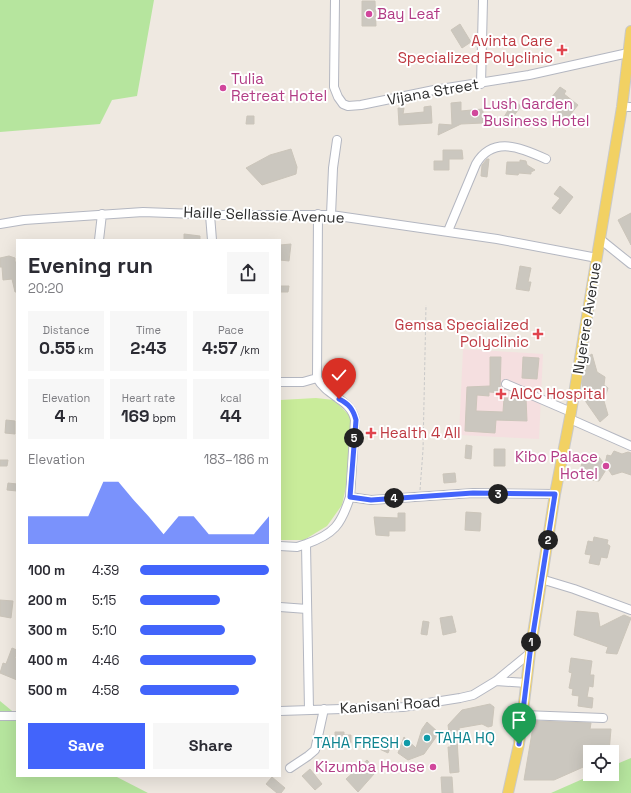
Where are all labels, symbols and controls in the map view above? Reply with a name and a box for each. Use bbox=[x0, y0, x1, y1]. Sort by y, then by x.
place label: Bay Leaf bbox=[377, 4, 441, 23]
marker: Bay Leaf bbox=[364, 9, 374, 19]
place label: Avinta Care Specialized Polyclinic bbox=[398, 31, 553, 67]
marker: Avinta Care Specialized Polyclinic bbox=[556, 44, 568, 56]
place label: Tulia Retreat Hotel bbox=[231, 69, 327, 105]
street label: Vijana Street bbox=[386, 74, 480, 109]
marker: Tulia Retreat Hotel bbox=[218, 83, 228, 93]
place label: Lush Garden Business Hotel bbox=[483, 94, 589, 130]
marker: Lush Garden Business Hotel bbox=[470, 108, 480, 118]
street label: Haille Sellassie Avenue bbox=[183, 202, 345, 227]
text: Evening run bbox=[28, 251, 153, 279]
button: share bbox=[227, 252, 269, 294]
street label: Nyerere Avenue bbox=[568, 260, 605, 375]
text: 20:20 bbox=[28, 280, 64, 297]
place label: Gemsa Specialized Polyclinic bbox=[395, 315, 529, 351]
text: Distance bbox=[43, 323, 90, 337]
text: Time bbox=[136, 323, 161, 337]
text: Pace bbox=[218, 323, 244, 337]
marker: Gemsa Specialized Polyclinic bbox=[532, 328, 544, 340]
text: 0.55 bbox=[39, 337, 75, 359]
text: 2:43 bbox=[130, 337, 167, 359]
text: 4:57 bbox=[202, 337, 237, 359]
text: km bbox=[75, 343, 93, 357]
text: /km bbox=[237, 343, 260, 357]
pin bbox=[322, 358, 356, 399]
icon: check bbox=[328, 364, 350, 386]
place label: AICC Hospital bbox=[510, 384, 606, 403]
marker: AICC Hospital bbox=[495, 388, 507, 400]
text: Elevation bbox=[42, 391, 90, 405]
text: Heart rate bbox=[122, 391, 175, 405]
text: kcal bbox=[220, 391, 241, 405]
text: 4 bbox=[55, 405, 65, 427]
text: 169 bbox=[121, 405, 150, 427]
text: 44 bbox=[220, 405, 242, 427]
text: m bbox=[65, 411, 78, 425]
text: bpm bbox=[150, 411, 176, 425]
place label: Health 4 All bbox=[380, 423, 461, 442]
marker: Health 4 All bbox=[365, 427, 377, 439]
pin: 5 bbox=[344, 428, 364, 448]
text: 5 bbox=[351, 431, 357, 445]
place label: Kibo Palace Hotel bbox=[515, 447, 598, 483]
text: Elevation bbox=[28, 451, 85, 468]
text: 183–186 m bbox=[204, 451, 269, 468]
marker: Kibo Palace Hotel bbox=[601, 461, 611, 471]
pin: 3 bbox=[488, 484, 508, 504]
text: 3 bbox=[495, 487, 501, 501]
pin: 4 bbox=[384, 488, 404, 508]
text: 4 bbox=[391, 491, 398, 505]
pin: 2 bbox=[538, 530, 558, 550]
text: 2 bbox=[545, 533, 551, 547]
text: 100 m bbox=[28, 562, 65, 579]
text: 4:39 bbox=[92, 562, 119, 579]
text: 200 m bbox=[28, 592, 67, 609]
text: 5:15 bbox=[92, 592, 116, 609]
text: 300 m bbox=[28, 622, 67, 639]
text: 5:10 bbox=[92, 622, 117, 639]
pin: 1 bbox=[521, 632, 541, 652]
text: 1 bbox=[529, 635, 533, 649]
text: 400 m bbox=[28, 652, 68, 669]
text: 4:46 bbox=[92, 652, 120, 669]
text: 500 m bbox=[28, 682, 67, 699]
text: 4:58 bbox=[92, 682, 119, 699]
street label: Kanisani Road bbox=[339, 692, 441, 717]
pin bbox=[502, 703, 536, 744]
icon: arrive bbox=[508, 709, 530, 731]
button: Save bbox=[28, 723, 145, 769]
button: Share bbox=[153, 723, 269, 769]
place label: TAHA HQ bbox=[435, 728, 495, 747]
place label: TAHA FRESH bbox=[314, 733, 399, 752]
marker: TAHA HQ bbox=[422, 733, 432, 743]
marker: TAHA FRESH bbox=[402, 738, 412, 748]
map controls bbox=[583, 745, 619, 781]
button: locate bbox=[583, 745, 619, 781]
place label: Kizumba House bbox=[315, 757, 425, 776]
marker: Kizumba House bbox=[428, 762, 438, 772]

